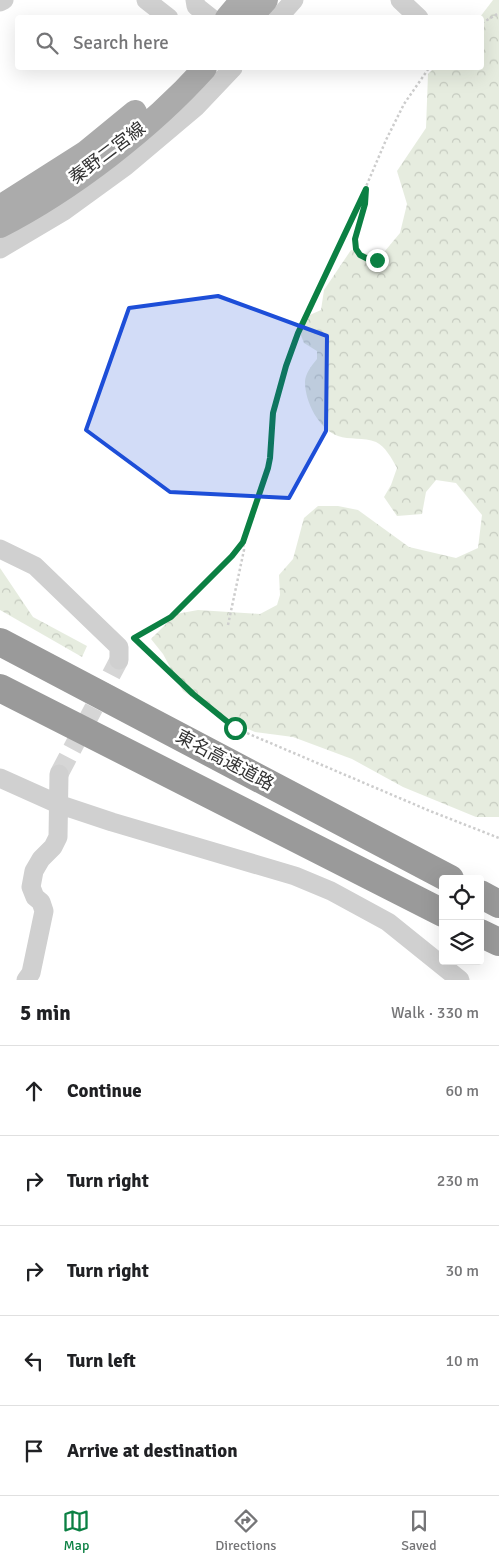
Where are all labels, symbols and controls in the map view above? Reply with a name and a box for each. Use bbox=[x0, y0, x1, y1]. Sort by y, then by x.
search box bbox=[15, 15, 484, 70]
icon: search bbox=[33, 29, 61, 57]
text: Search here bbox=[73, 31, 169, 55]
street label: 秦野二宮線 bbox=[64, 117, 150, 189]
route end bbox=[366, 249, 389, 272]
route start bbox=[224, 717, 247, 740]
street label: 東名高速道路 bbox=[172, 725, 278, 795]
map controls bbox=[439, 875, 484, 965]
button: locate bbox=[439, 875, 484, 920]
button: layers bbox=[439, 920, 484, 965]
text: 5 min bbox=[20, 1000, 71, 1026]
text: Walk · 330 m bbox=[391, 1003, 479, 1023]
icon: ahead bbox=[20, 1077, 48, 1105]
text: Continue bbox=[67, 1079, 142, 1103]
text: 60 m bbox=[445, 1081, 479, 1101]
icon: right bbox=[20, 1167, 48, 1195]
text: Turn right bbox=[67, 1169, 149, 1193]
text: 230 m bbox=[437, 1171, 479, 1191]
icon: right bbox=[20, 1257, 48, 1285]
text: Turn right bbox=[67, 1259, 149, 1283]
text: 30 m bbox=[445, 1261, 479, 1281]
icon: left bbox=[20, 1347, 48, 1375]
text: Turn left bbox=[67, 1349, 136, 1373]
text: 10 m bbox=[445, 1351, 479, 1371]
icon: arrive bbox=[20, 1437, 48, 1465]
text: Arrive at destination bbox=[67, 1439, 238, 1463]
tab: Map bbox=[62, 1507, 90, 1554]
tab: Directions bbox=[215, 1507, 276, 1554]
tab: Saved bbox=[401, 1507, 437, 1554]

